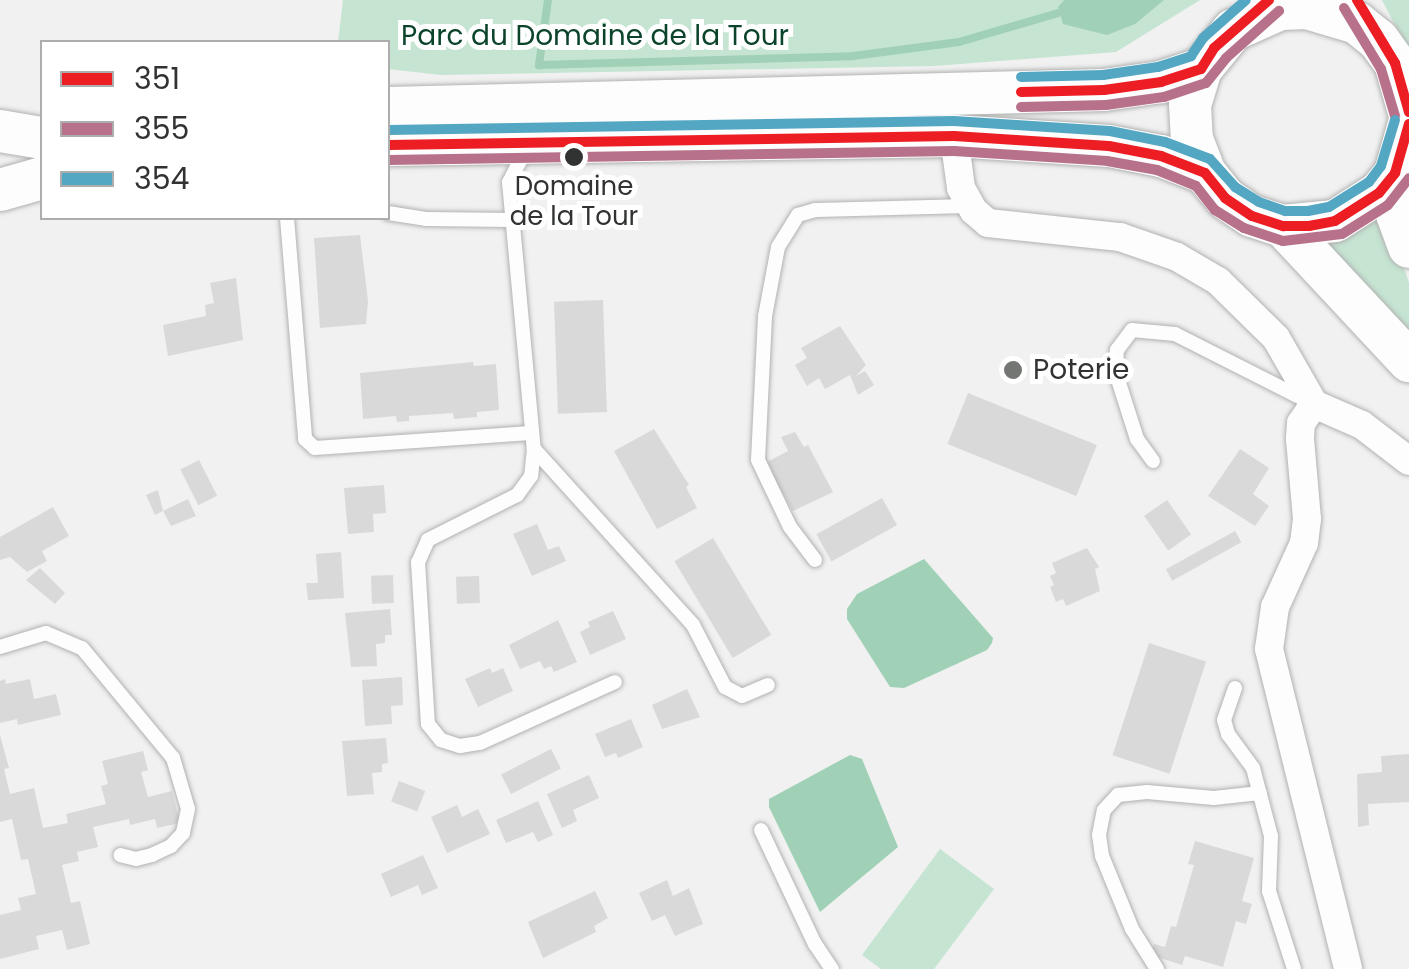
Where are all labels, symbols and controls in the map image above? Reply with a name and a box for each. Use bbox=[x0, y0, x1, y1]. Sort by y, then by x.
park label: Parc du Domaine de la Tour bbox=[401, 19, 789, 53]
legend bbox=[40, 40, 390, 220]
text: 351 bbox=[134, 57, 180, 100]
text: 355 bbox=[134, 107, 189, 150]
marker: Domaine de la Tour bbox=[564, 147, 584, 167]
text: 354 bbox=[134, 157, 189, 200]
place label: Domaine de la Tour bbox=[510, 171, 638, 232]
place label: Poterie bbox=[1033, 353, 1129, 387]
marker: Poterie bbox=[1002, 359, 1024, 381]

